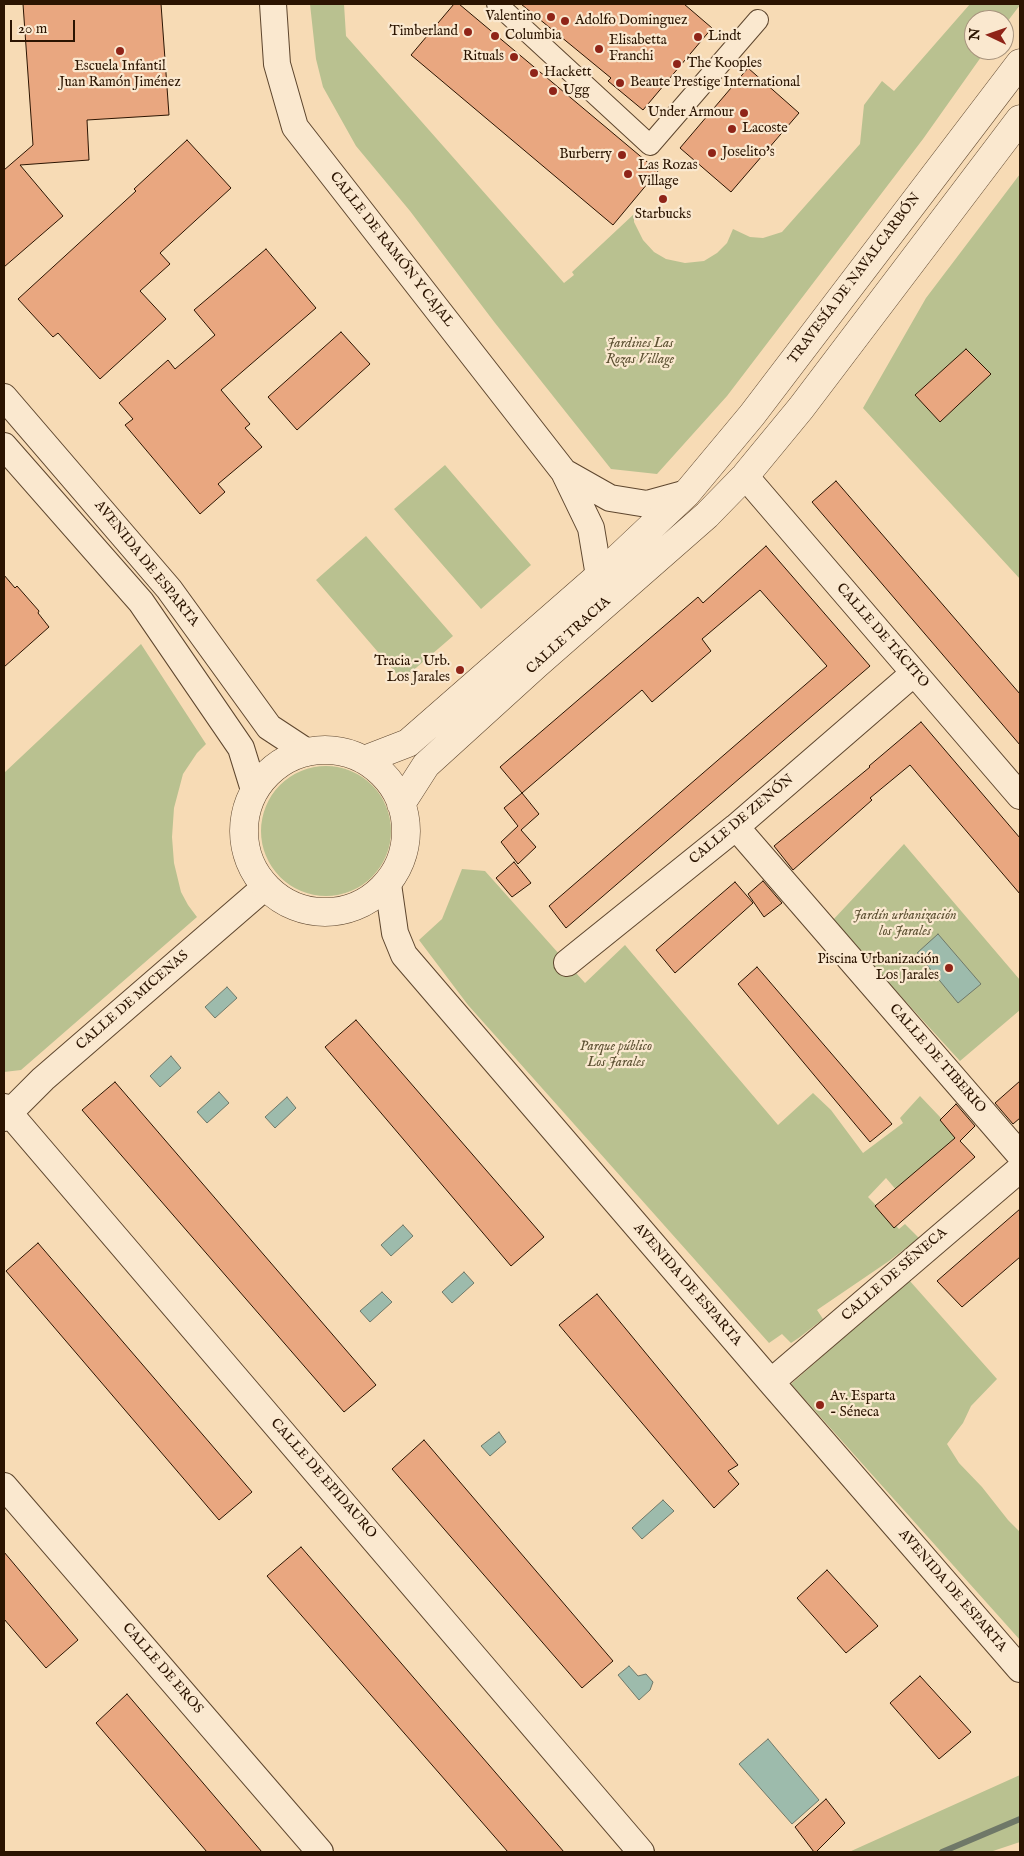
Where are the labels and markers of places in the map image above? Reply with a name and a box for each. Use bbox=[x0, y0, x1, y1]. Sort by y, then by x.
place label: Valentino bbox=[486, 9, 541, 25]
marker: Valentino bbox=[545, 11, 557, 23]
place label: Adolfo Dominguez bbox=[575, 13, 687, 29]
marker: Adolfo Dominguez bbox=[559, 15, 571, 27]
place label: Timberland bbox=[389, 24, 458, 40]
marker: Timberland bbox=[462, 26, 474, 38]
place label: Columbia bbox=[505, 28, 562, 44]
place label: Lindt bbox=[708, 29, 741, 45]
marker: Columbia bbox=[489, 30, 501, 42]
marker: Lindt bbox=[692, 31, 704, 43]
place label: Elisabetta Franchi bbox=[609, 33, 667, 65]
marker: Elisabetta Franchi bbox=[593, 43, 605, 55]
marker: Escuela Infantil Juan Ramón Jiménez bbox=[114, 45, 126, 57]
place label: Rituals bbox=[463, 49, 504, 65]
marker: Rituals bbox=[508, 51, 520, 63]
place label: The Kooples bbox=[687, 56, 762, 72]
marker: The Kooples bbox=[671, 58, 683, 70]
place label: Escuela Infantil Juan Ramón Jiménez bbox=[59, 59, 181, 92]
place label: Hackett bbox=[544, 65, 592, 81]
marker: Hackett bbox=[528, 67, 540, 79]
place label: Beaute Prestige International bbox=[630, 75, 800, 91]
marker: Beaute Prestige International bbox=[614, 77, 626, 89]
place label: Ugg bbox=[563, 83, 590, 99]
marker: Ugg bbox=[547, 85, 559, 97]
place label: Under Armour bbox=[648, 105, 734, 121]
marker: Under Armour bbox=[738, 107, 750, 119]
place label: Lacoste bbox=[742, 121, 788, 137]
marker: Lacoste bbox=[726, 123, 738, 135]
place label: Joselito's bbox=[722, 145, 775, 161]
place label: Burberry bbox=[559, 147, 612, 163]
marker: Joselito's bbox=[706, 147, 718, 159]
marker: Burberry bbox=[616, 149, 628, 161]
place label: Las Rozas Village bbox=[638, 158, 698, 190]
marker: Las Rozas Village bbox=[622, 168, 634, 180]
marker: Starbucks bbox=[657, 193, 669, 205]
place label: Starbucks bbox=[635, 207, 691, 223]
place label: Tracia - Urb. Los Jarales bbox=[374, 654, 450, 686]
marker: Tracia - Urb. Los Jarales bbox=[454, 664, 466, 676]
place label: Piscina Urbanización Los Jarales bbox=[817, 952, 939, 984]
marker: Piscina Urbanización Los Jarales bbox=[943, 962, 955, 974]
place label: Av. Esparta - Séneca bbox=[830, 1389, 895, 1421]
marker: Av. Esparta - Séneca bbox=[814, 1399, 826, 1411]

